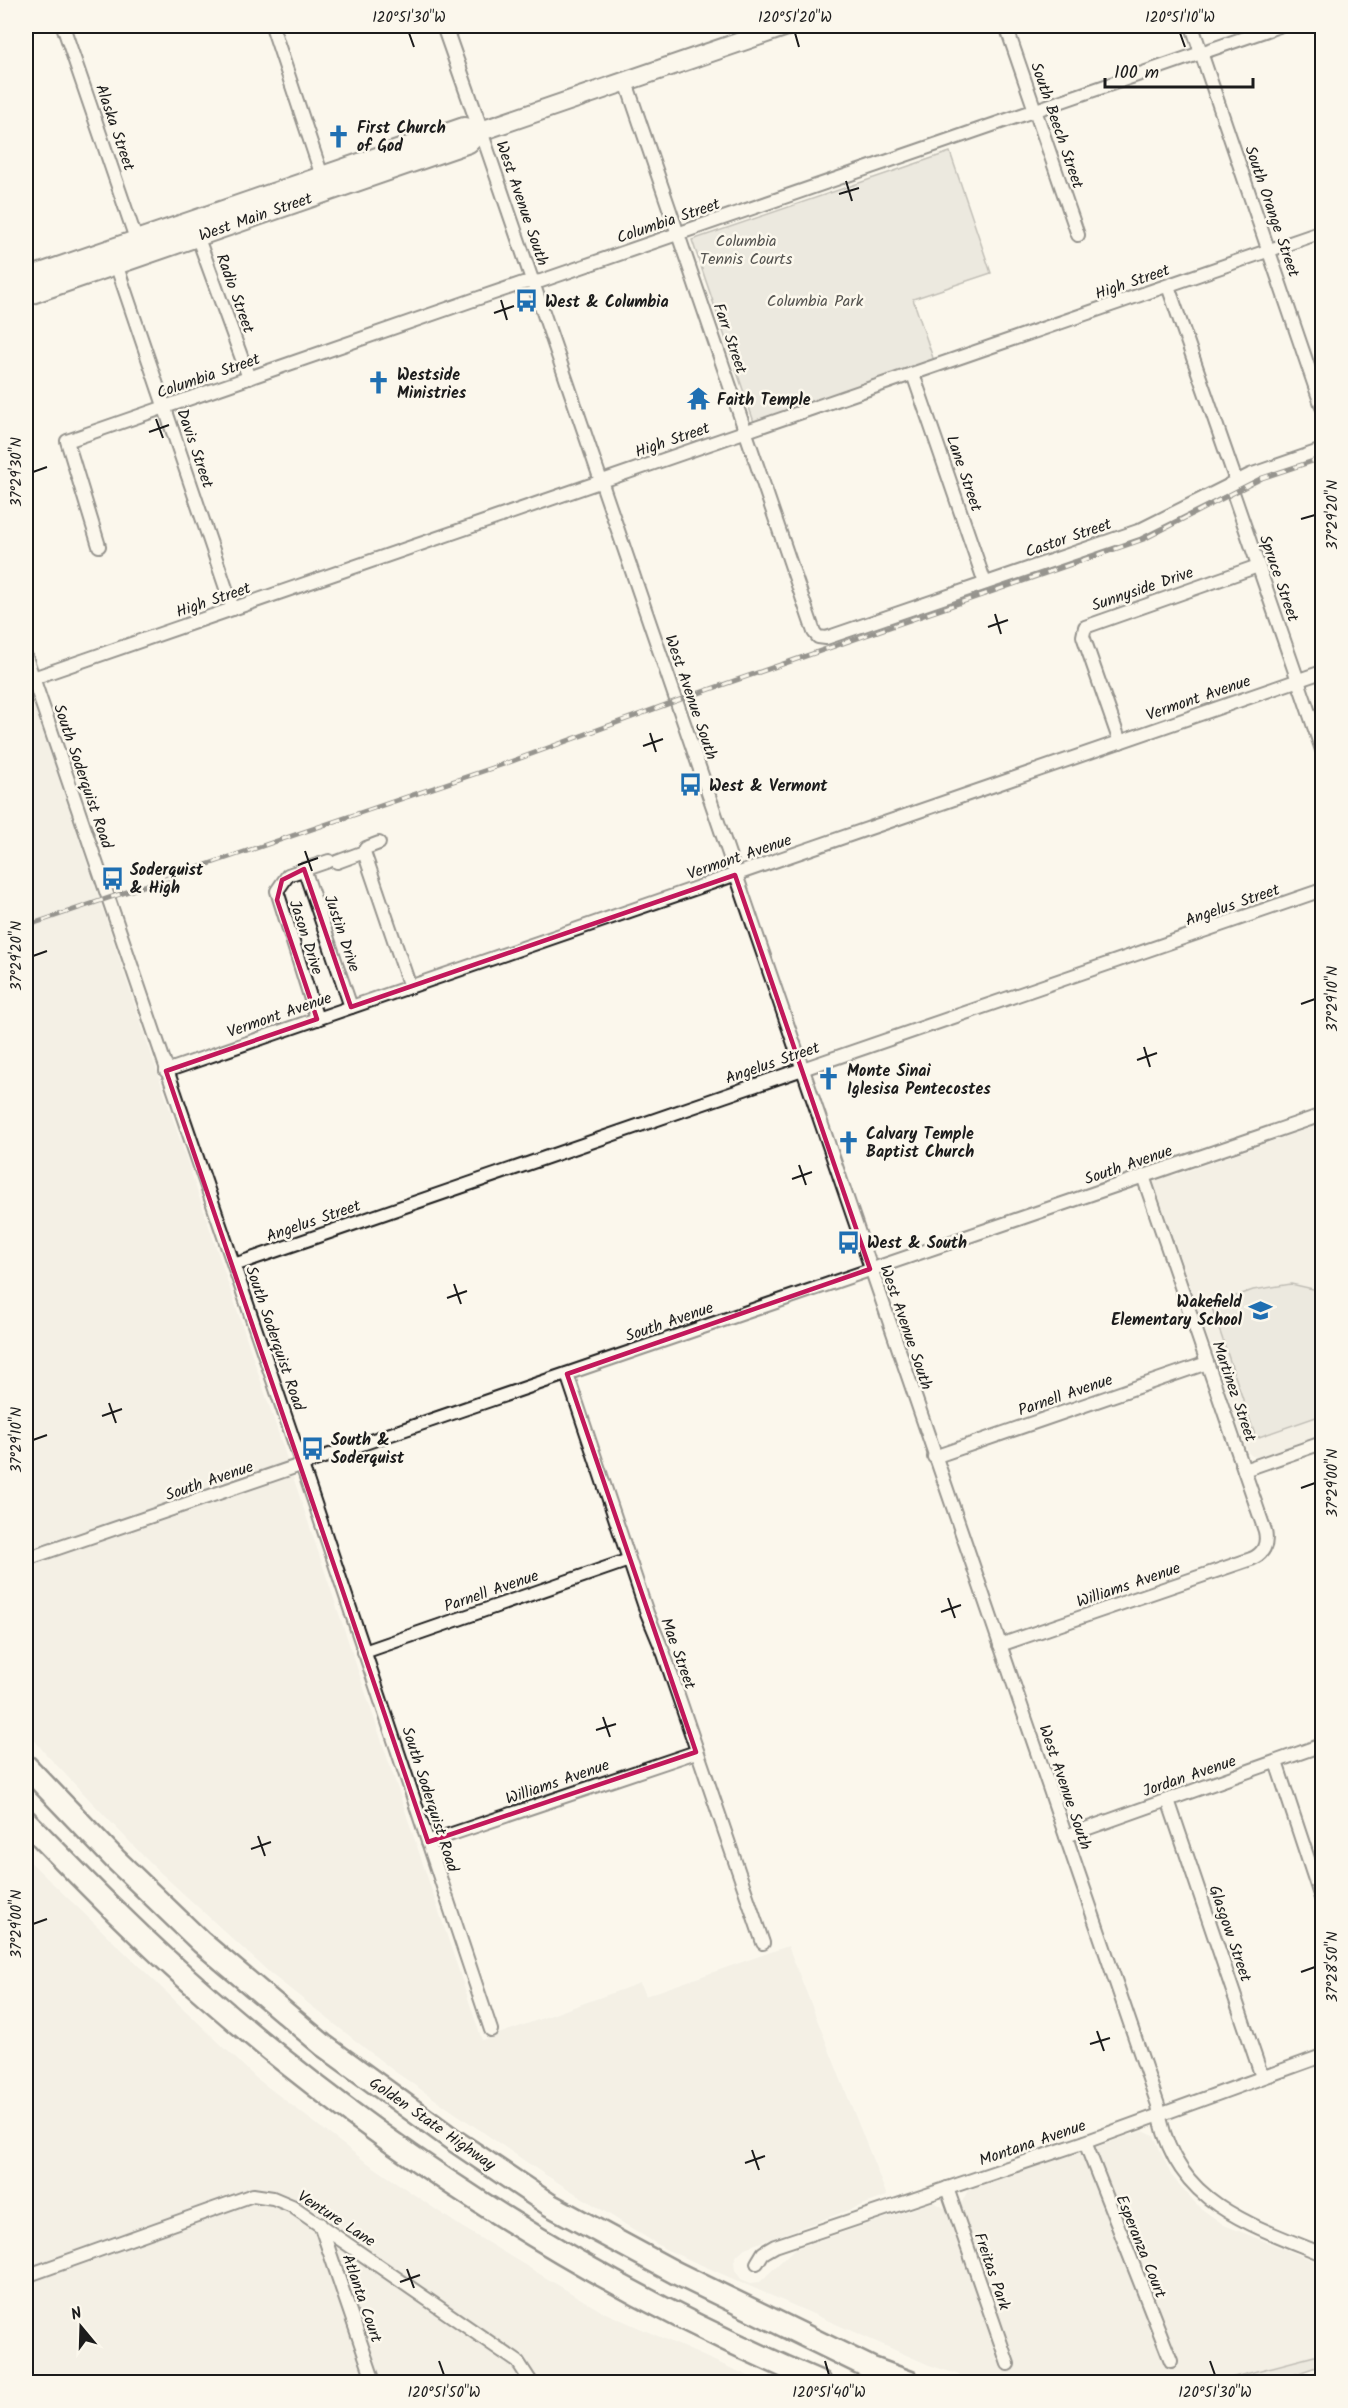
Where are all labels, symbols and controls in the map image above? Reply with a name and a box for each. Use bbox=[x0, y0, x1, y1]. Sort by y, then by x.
text: 120°51'30"W bbox=[372, 6, 446, 30]
text: 120°51'20"W bbox=[758, 6, 832, 30]
text: 120°51'10"W bbox=[1145, 6, 1215, 30]
scale bar bbox=[1105, 51, 1254, 89]
street label: South Beech Street bbox=[1023, 59, 1090, 193]
text: 100 m bbox=[1114, 59, 1159, 88]
street label: Alaska Street bbox=[88, 81, 141, 175]
place label: First Church of God bbox=[357, 116, 446, 159]
church icon: First Church of God bbox=[326, 123, 352, 149]
street label: West Avenue South bbox=[488, 138, 555, 269]
street label: South Orange Street bbox=[1237, 142, 1306, 281]
street label: West Main Street bbox=[195, 186, 316, 249]
street label: Columbia Street bbox=[613, 192, 724, 251]
park label: Columbia Tennis Courts bbox=[700, 229, 793, 272]
street label: Radio Street bbox=[209, 250, 261, 337]
street label: High Street bbox=[1092, 258, 1174, 307]
bus stop icon: West & Columbia bbox=[514, 288, 540, 314]
park label: Columbia Park bbox=[767, 289, 864, 314]
place label: West & Columbia bbox=[545, 290, 669, 315]
street label: Farr Street bbox=[706, 300, 754, 378]
street label: Columbia Street bbox=[153, 347, 264, 406]
place label: Westside Ministries bbox=[397, 363, 467, 406]
church icon: Westside Ministries bbox=[366, 370, 392, 396]
temple icon: Faith Temple bbox=[686, 386, 712, 412]
place label: Faith Temple bbox=[717, 388, 811, 413]
street label: Davis Street bbox=[169, 406, 220, 492]
street label: High Street bbox=[632, 416, 714, 465]
street label: Lane Street bbox=[939, 432, 989, 516]
text: 37°29'30"N bbox=[5, 437, 29, 507]
text: 37°29'20"N bbox=[1321, 480, 1345, 550]
street label: Castor Street bbox=[1022, 512, 1116, 565]
street label: Spruce Street bbox=[1252, 532, 1305, 626]
street label: Sunnyside Drive bbox=[1088, 560, 1197, 619]
street label: High Street bbox=[173, 576, 255, 625]
street label: West Avenue South bbox=[657, 632, 724, 763]
street label: Vermont Avenue bbox=[1143, 669, 1254, 728]
street label: South Soderquist Road bbox=[46, 701, 119, 853]
bus stop icon: West & Vermont bbox=[678, 772, 704, 798]
place label: West & Vermont bbox=[709, 774, 828, 799]
street label: Vermont Avenue bbox=[684, 828, 795, 887]
place label: Soderquist & High bbox=[130, 858, 204, 901]
bus stop icon: Soderquist & High bbox=[99, 865, 125, 891]
street label: Angelus Street bbox=[1182, 877, 1284, 933]
street label: Justin Drive bbox=[317, 891, 366, 976]
street label: Jason Drive bbox=[282, 897, 329, 978]
text: 37°29'20"N bbox=[5, 921, 29, 991]
text: 37°29'10"N bbox=[1321, 966, 1345, 1032]
street label: Vermont Avenue bbox=[224, 986, 335, 1045]
street label: Angelus Street bbox=[722, 1035, 824, 1091]
place label: Monte Sinai Iglesisa Pentecostes bbox=[847, 1059, 991, 1102]
church icon: Monte Sinai Iglesisa Pentecostes bbox=[816, 1066, 842, 1092]
place label: Calvary Temple Baptist Church bbox=[866, 1122, 974, 1165]
church icon: Calvary Temple Baptist Church bbox=[835, 1129, 861, 1155]
street label: South Avenue bbox=[1081, 1139, 1176, 1192]
street label: Angelus Street bbox=[263, 1193, 365, 1249]
bus stop icon: West & South bbox=[836, 1229, 862, 1255]
place label: West & South bbox=[867, 1231, 967, 1256]
street label: West Avenue South bbox=[872, 1262, 939, 1393]
street label: South Soderquist Road bbox=[238, 1263, 311, 1415]
place label: Wakefield Elementary School bbox=[1111, 1290, 1243, 1333]
street label: South Avenue bbox=[622, 1296, 717, 1349]
school or university icon: Wakefield Elementary School bbox=[1247, 1297, 1273, 1323]
street label: Martinez Street bbox=[1205, 1338, 1263, 1446]
street label: Parnell Avenue bbox=[1015, 1368, 1116, 1423]
text: 37°29'10"N bbox=[5, 1407, 29, 1473]
place label: South & Soderquist bbox=[331, 1428, 405, 1471]
bus stop icon: South & Soderquist bbox=[300, 1435, 326, 1461]
text: 37°29'00"N bbox=[1321, 1449, 1345, 1517]
street label: South Avenue bbox=[162, 1455, 257, 1508]
street label: Williams Avenue bbox=[1073, 1556, 1184, 1615]
street label: Parnell Avenue bbox=[441, 1564, 542, 1619]
street label: Mae Street bbox=[653, 1614, 702, 1693]
street label: West Avenue South bbox=[1031, 1722, 1098, 1853]
street label: South Soderquist Road bbox=[394, 1724, 465, 1876]
street label: Jordan Avenue bbox=[1139, 1749, 1240, 1804]
street label: Williams Avenue bbox=[502, 1753, 613, 1812]
street label: Glasgow Street bbox=[1201, 1882, 1258, 1986]
text: 37°29'00"N bbox=[5, 1890, 29, 1958]
text: 37°28'50"N bbox=[1321, 1931, 1345, 2003]
street label: Golden State Highway bbox=[364, 2071, 501, 2178]
street label: Montana Avenue bbox=[976, 2113, 1089, 2173]
street label: Venture Lane bbox=[292, 2185, 380, 2254]
street label: Esperanza Court bbox=[1109, 2191, 1173, 2303]
street label: Freitas Park bbox=[967, 2229, 1017, 2314]
street label: Atlanta Court bbox=[335, 2251, 389, 2347]
north arrow bbox=[51, 2297, 111, 2357]
text: N bbox=[68, 2301, 85, 2328]
text: 120°51'50"W bbox=[407, 2381, 481, 2405]
text: 120°51'40"W bbox=[792, 2381, 866, 2405]
text: 120°51'30"W bbox=[1178, 2381, 1252, 2405]

